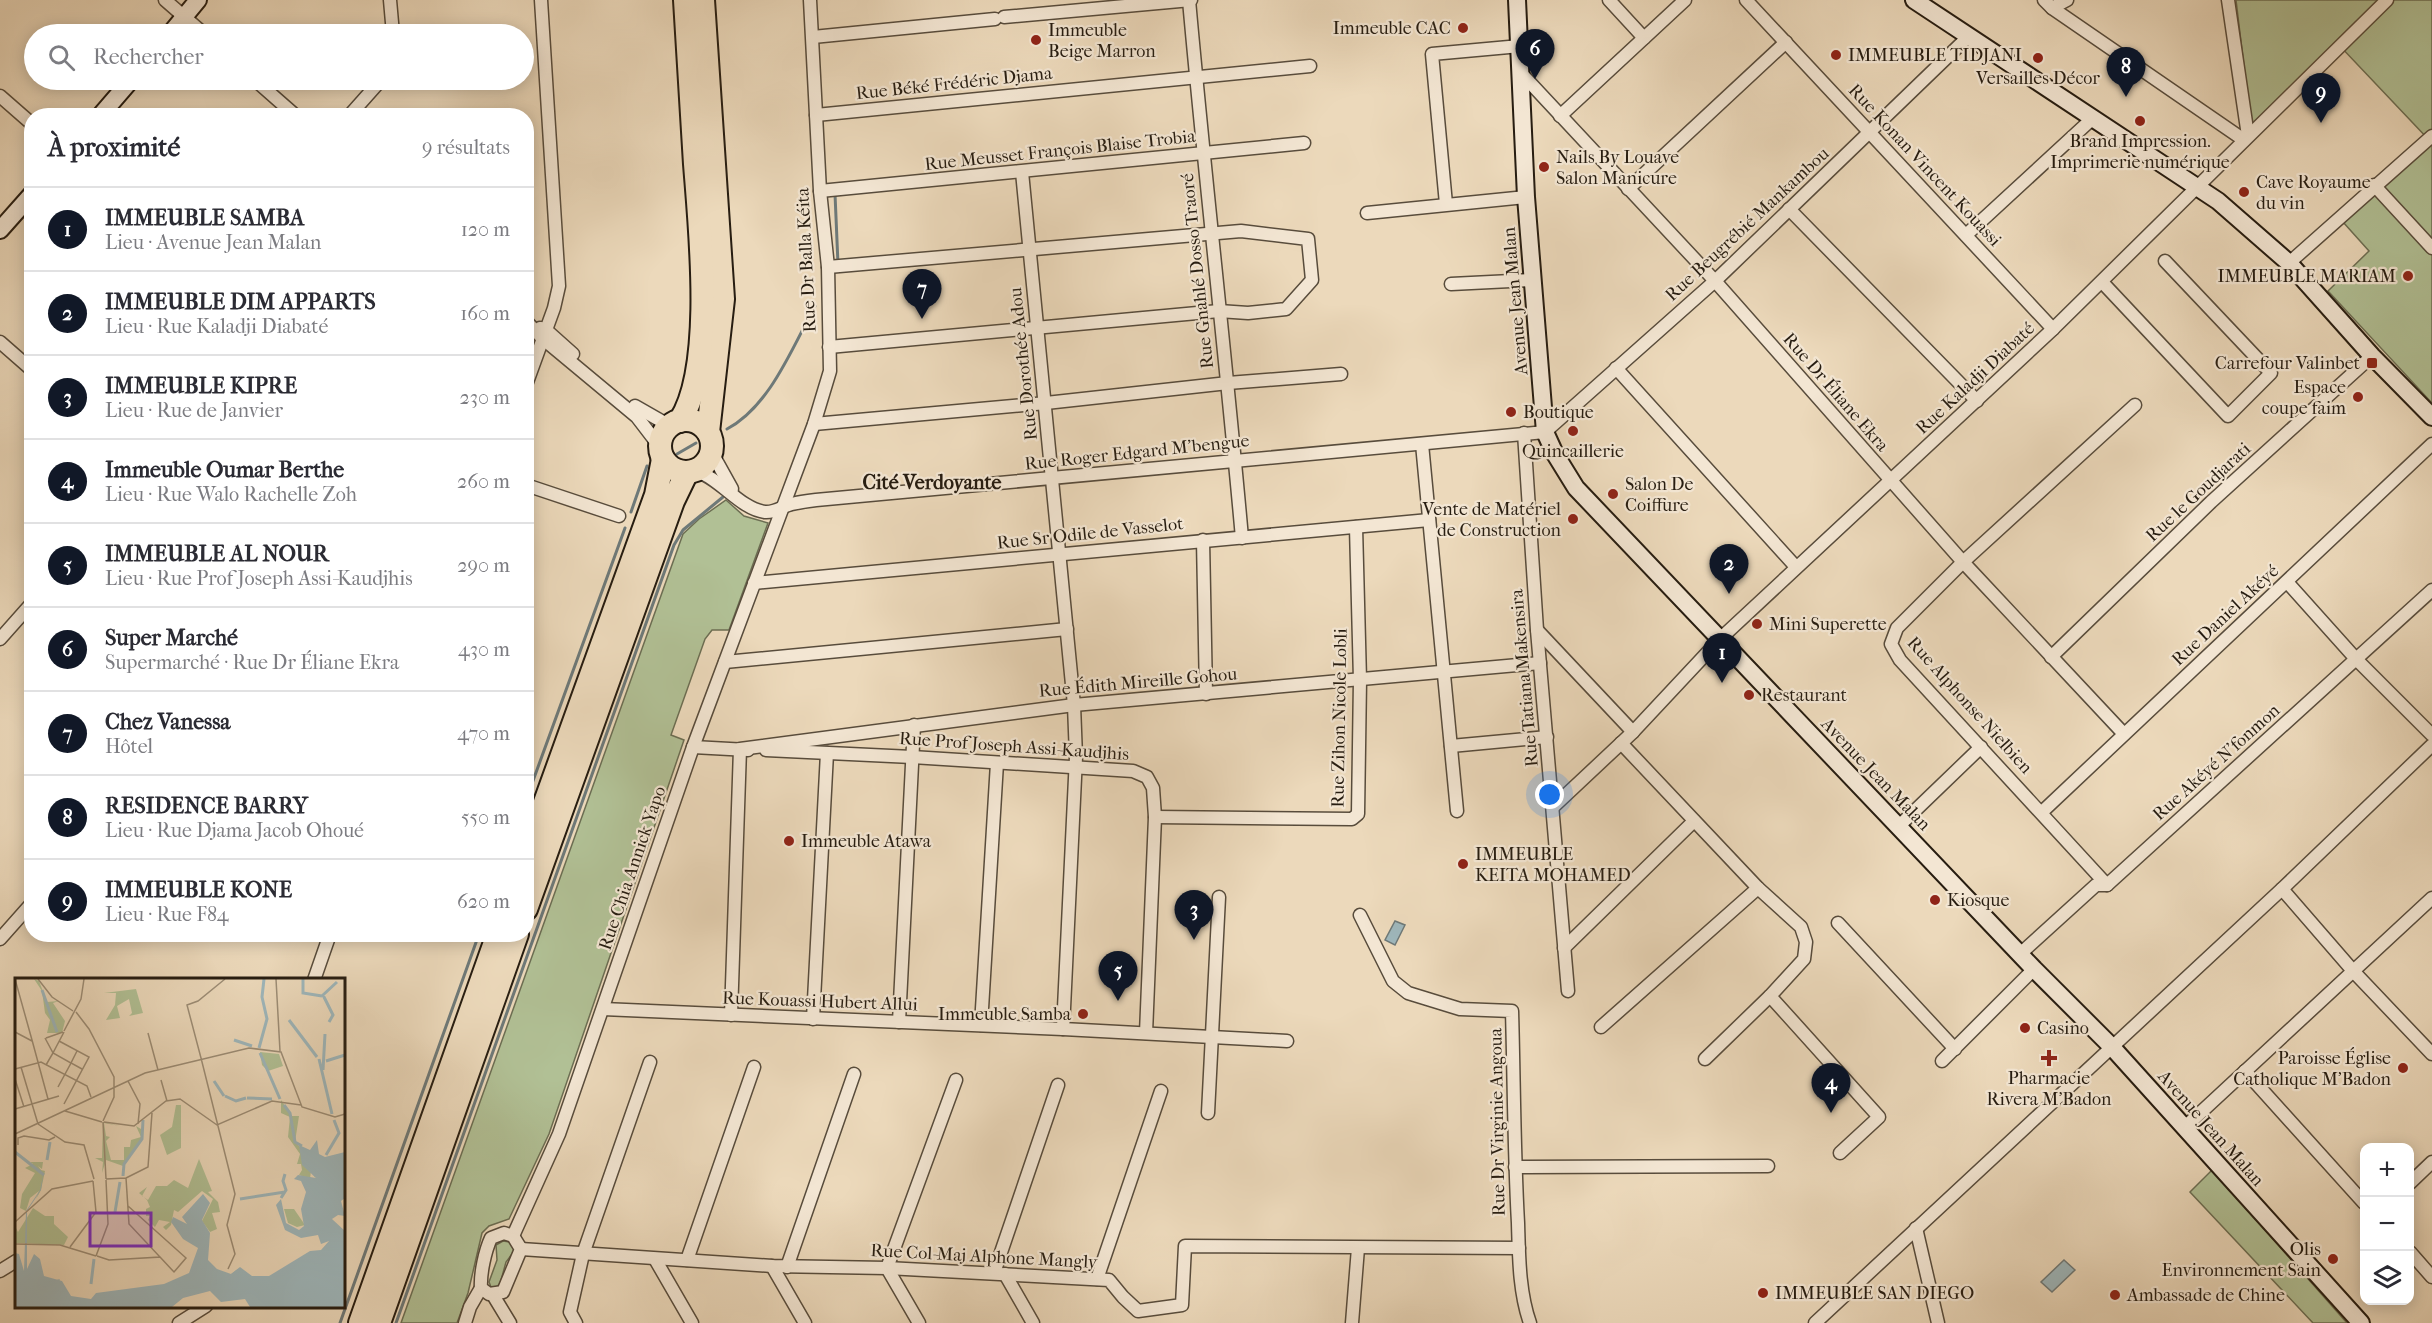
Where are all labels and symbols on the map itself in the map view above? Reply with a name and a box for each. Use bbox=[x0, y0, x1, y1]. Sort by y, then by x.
place label: Immeuble CAC bbox=[1333, 18, 1451, 39]
place label: Immeuble Beige Marron bbox=[1048, 20, 1156, 62]
marker: Immeuble CAC bbox=[1456, 21, 1470, 35]
pin: 6 bbox=[1516, 29, 1555, 79]
marker: Immeuble Beige Marron bbox=[1029, 33, 1043, 47]
place label: IMMEUBLE TIDJANI bbox=[1848, 45, 2022, 66]
marker: IMMEUBLE TIDJANI bbox=[1829, 48, 1843, 62]
pin: 8 bbox=[2106, 48, 2146, 97]
marker: Versailles Décor bbox=[2031, 51, 2045, 65]
street label: Rue Béké Frédéric Djama bbox=[855, 63, 1054, 104]
place label: Versailles Décor bbox=[1975, 68, 2100, 89]
pin: 9 bbox=[2302, 74, 2340, 123]
street label: Rue Konan Vincent Kouassi bbox=[1844, 80, 2006, 251]
marker: Brand Impression. Imprimerie numérique bbox=[2133, 114, 2147, 128]
street label: Rue Meusset François Blaise Trobia bbox=[924, 126, 1197, 175]
place label: Brand Impression. Imprimerie numérique bbox=[2050, 131, 2230, 173]
street label: Rue Beugrébié Mankambou bbox=[1661, 143, 1834, 306]
place label: Nails By Louave Salon Manicure bbox=[1556, 147, 1679, 189]
marker: Nails By Louave Salon Manicure bbox=[1537, 160, 1551, 174]
street label: Rue Gnahlé Dosso Traoré bbox=[1177, 172, 1218, 370]
place label: Cave Royaume du vin bbox=[2256, 172, 2371, 214]
marker: Cave Royaume du vin bbox=[2237, 185, 2251, 199]
street label: Rue Dr Balla Kéita bbox=[792, 186, 821, 333]
street label: Avenue Jean Malan bbox=[1499, 226, 1533, 377]
place label: IMMEUBLE MARIAM bbox=[2217, 266, 2396, 287]
marker: IMMEUBLE MARIAM bbox=[2401, 269, 2415, 283]
pin: 7 bbox=[902, 270, 942, 319]
street label: Rue Dorothée Adou bbox=[1005, 286, 1042, 441]
street label: Rue Kaladji Diabaté bbox=[1912, 318, 2039, 439]
street label: Rue Dr Éliane Ekra bbox=[1779, 328, 1894, 456]
place label: Carrefour Valinbet bbox=[2215, 353, 2361, 374]
marker: Carrefour Valinbet bbox=[2365, 356, 2379, 370]
place label: Espace coupe faim bbox=[2262, 377, 2346, 419]
marker: Espace coupe faim bbox=[2351, 390, 2365, 404]
place label: Boutique bbox=[1523, 402, 1594, 423]
marker: Boutique bbox=[1504, 405, 1518, 419]
marker: Quincaillerie bbox=[1566, 424, 1580, 438]
street label: Rue Roger Edgard M'bengue bbox=[1024, 430, 1251, 475]
street label: Rue le Goudjarati bbox=[2142, 438, 2256, 546]
place label: Quincaillerie bbox=[1522, 441, 1624, 462]
district label: Cité Verdoyante bbox=[862, 471, 1002, 494]
place label: Salon De Coiffure bbox=[1625, 474, 1694, 516]
marker: Salon De Coiffure bbox=[1606, 487, 1620, 501]
place label: Vente de Matériel de Construction bbox=[1422, 499, 1562, 541]
marker: Vente de Matériel de Construction bbox=[1566, 512, 1580, 526]
street label: Rue Sr Odile de Vasselot bbox=[996, 513, 1185, 554]
pin: 2 bbox=[1710, 544, 1748, 594]
street label: Rue Daniel Akéyé bbox=[2168, 560, 2283, 670]
street label: Rue Tatiana Makensira bbox=[1506, 588, 1543, 768]
place label: Mini Superette bbox=[1769, 614, 1887, 635]
marker: Mini Superette bbox=[1750, 617, 1764, 631]
street label: Rue Zihon Nicole Lobli bbox=[1327, 628, 1352, 808]
street label: Rue Alphonse Nielbien bbox=[1903, 633, 2037, 779]
pin: 1 bbox=[1702, 634, 1742, 683]
street label: Rue Édith Mireille Gohou bbox=[1038, 662, 1238, 702]
place label: Restaurant bbox=[1761, 685, 1848, 706]
marker: Restaurant bbox=[1742, 688, 1756, 702]
street label: Rue Akéyé N'fonmon bbox=[2148, 699, 2285, 825]
street label: Avenue Jean Malan bbox=[1816, 713, 1935, 835]
street label: Rue Prof Joseph Assi-Kaudjhis bbox=[898, 728, 1130, 765]
your location bbox=[1535, 780, 1564, 809]
street label: Rue Chia Annick Yapo bbox=[595, 783, 670, 953]
place label: Immeuble Atawa bbox=[801, 831, 932, 852]
marker: Immeuble Atawa bbox=[782, 834, 796, 848]
place label: IMMEUBLE KEITA MOHAMED bbox=[1475, 844, 1631, 886]
marker: IMMEUBLE KEITA MOHAMED bbox=[1456, 857, 1470, 871]
pin: 3 bbox=[1174, 890, 1214, 940]
place label: Kiosque bbox=[1947, 890, 2009, 911]
marker: Kiosque bbox=[1928, 893, 1942, 907]
pin: 5 bbox=[1098, 952, 1138, 1001]
inset map bbox=[15, 978, 345, 1308]
street label: Rue Kouassi Hubert Allui bbox=[722, 988, 919, 1015]
place label: Immeuble Samba bbox=[938, 1004, 1072, 1025]
marker: Immeuble Samba bbox=[1076, 1007, 1090, 1021]
place label: Casino bbox=[2037, 1018, 2089, 1039]
marker: Casino bbox=[2018, 1021, 2032, 1035]
street label: Rue Dr Virginie Angoua bbox=[1485, 1027, 1510, 1216]
place label: Paroisse Église Catholique M’Badon bbox=[2233, 1047, 2392, 1090]
marker: Pharmacie Rivera M'Badon bbox=[2042, 1051, 2056, 1065]
marker: Paroisse Église Catholique M’Badon bbox=[2396, 1061, 2410, 1075]
pin: 4 bbox=[1812, 1064, 1850, 1113]
street label: Avenue Jean Malan bbox=[2152, 1065, 2268, 1191]
place label: Pharmacie Rivera M'Badon bbox=[1986, 1068, 2112, 1110]
place label: Olis Environnement Sain bbox=[2161, 1239, 2322, 1281]
street label: Rue Col-Maj Alphone Mangly bbox=[870, 1240, 1099, 1273]
marker: Olis Environnement Sain bbox=[2326, 1252, 2340, 1266]
place label: IMMEUBLE SAN DIEGO bbox=[1775, 1283, 1974, 1304]
place label: Ambassade de Chine bbox=[2126, 1285, 2285, 1306]
marker: IMMEUBLE SAN DIEGO bbox=[1756, 1286, 1770, 1300]
marker: Ambassade de Chine bbox=[2108, 1288, 2122, 1302]

